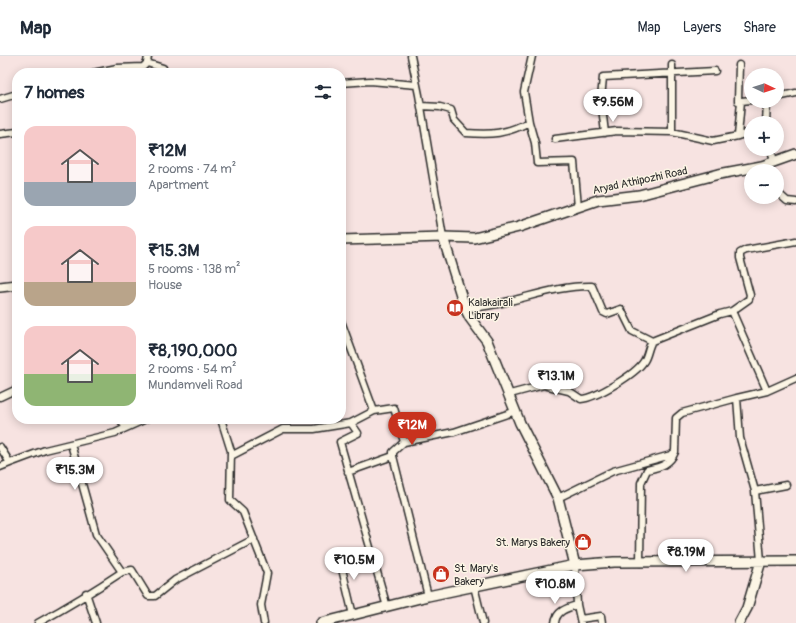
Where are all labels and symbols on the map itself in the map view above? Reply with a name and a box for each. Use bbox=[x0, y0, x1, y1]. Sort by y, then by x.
north arrow bbox=[744, 68, 784, 108]
pin: ₹9.56M bbox=[580, 89, 646, 123]
street label: Aryad Athipozhi Road bbox=[591, 164, 689, 197]
place label: Kalakairali Library bbox=[468, 296, 513, 322]
library icon: Kalakairali Library bbox=[445, 298, 465, 318]
pin: ₹13.1M bbox=[523, 363, 589, 397]
pin: ₹12M bbox=[388, 412, 436, 446]
pin: ₹15.3M bbox=[42, 457, 108, 491]
shop icon: St. Marys Bakery bbox=[573, 532, 593, 552]
place label: St. Marys Bakery bbox=[495, 536, 570, 549]
pin: ₹8.19M bbox=[653, 539, 719, 573]
pin: ₹10.5M bbox=[321, 547, 387, 581]
place label: St. Mary's Bakery bbox=[454, 562, 498, 588]
shop icon: St. Mary's Bakery bbox=[431, 564, 451, 584]
pin: ₹10.8M bbox=[522, 571, 588, 605]

